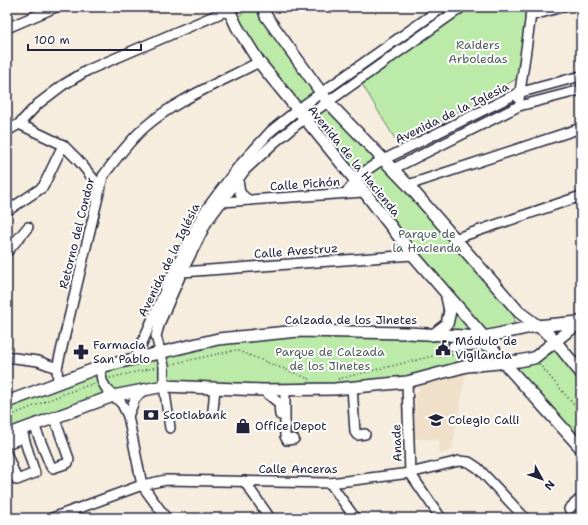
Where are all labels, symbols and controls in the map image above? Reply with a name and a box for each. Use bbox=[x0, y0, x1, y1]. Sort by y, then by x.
scale bar bbox=[28, 26, 141, 52]
text: 100 m bbox=[34, 32, 70, 48]
park label: Raiders Arboledas bbox=[448, 37, 508, 67]
street label: Avenida de la Iglesia bbox=[393, 78, 512, 147]
street label: Avenida de la Hacienda bbox=[304, 102, 404, 220]
street label: Calle Pichón bbox=[269, 174, 341, 194]
street label: Retorno del Condor bbox=[55, 175, 99, 290]
street label: Avenida de la Iglésia bbox=[135, 200, 204, 319]
park label: Parque de la Hacienda bbox=[392, 226, 462, 256]
street label: Calle Avestruz bbox=[254, 240, 338, 262]
street label: Calzada de los Jinetes bbox=[285, 312, 417, 328]
place label: Módulo de Vigilancia bbox=[455, 333, 517, 363]
place label: Farmacia San Pablo bbox=[93, 337, 150, 367]
public building icon: Módulo de Vigilancia bbox=[434, 339, 452, 357]
pharmacy icon: Farmacia San Pablo bbox=[72, 343, 90, 361]
park label: Parque de Calzada de los Jinetes bbox=[275, 344, 385, 374]
bank icon: Scotiabank bbox=[142, 406, 160, 424]
place label: Scotiabank bbox=[163, 407, 227, 423]
school or university icon: Colegio Calli bbox=[427, 411, 445, 429]
place label: Colegio Calli bbox=[448, 412, 519, 428]
shop icon: Office Depot bbox=[234, 417, 252, 435]
place label: Office Depot bbox=[255, 418, 327, 434]
street label: Anade bbox=[388, 424, 406, 462]
north arrow bbox=[522, 459, 562, 499]
street label: Calle Anceras bbox=[258, 461, 338, 477]
text: N bbox=[541, 477, 558, 493]

